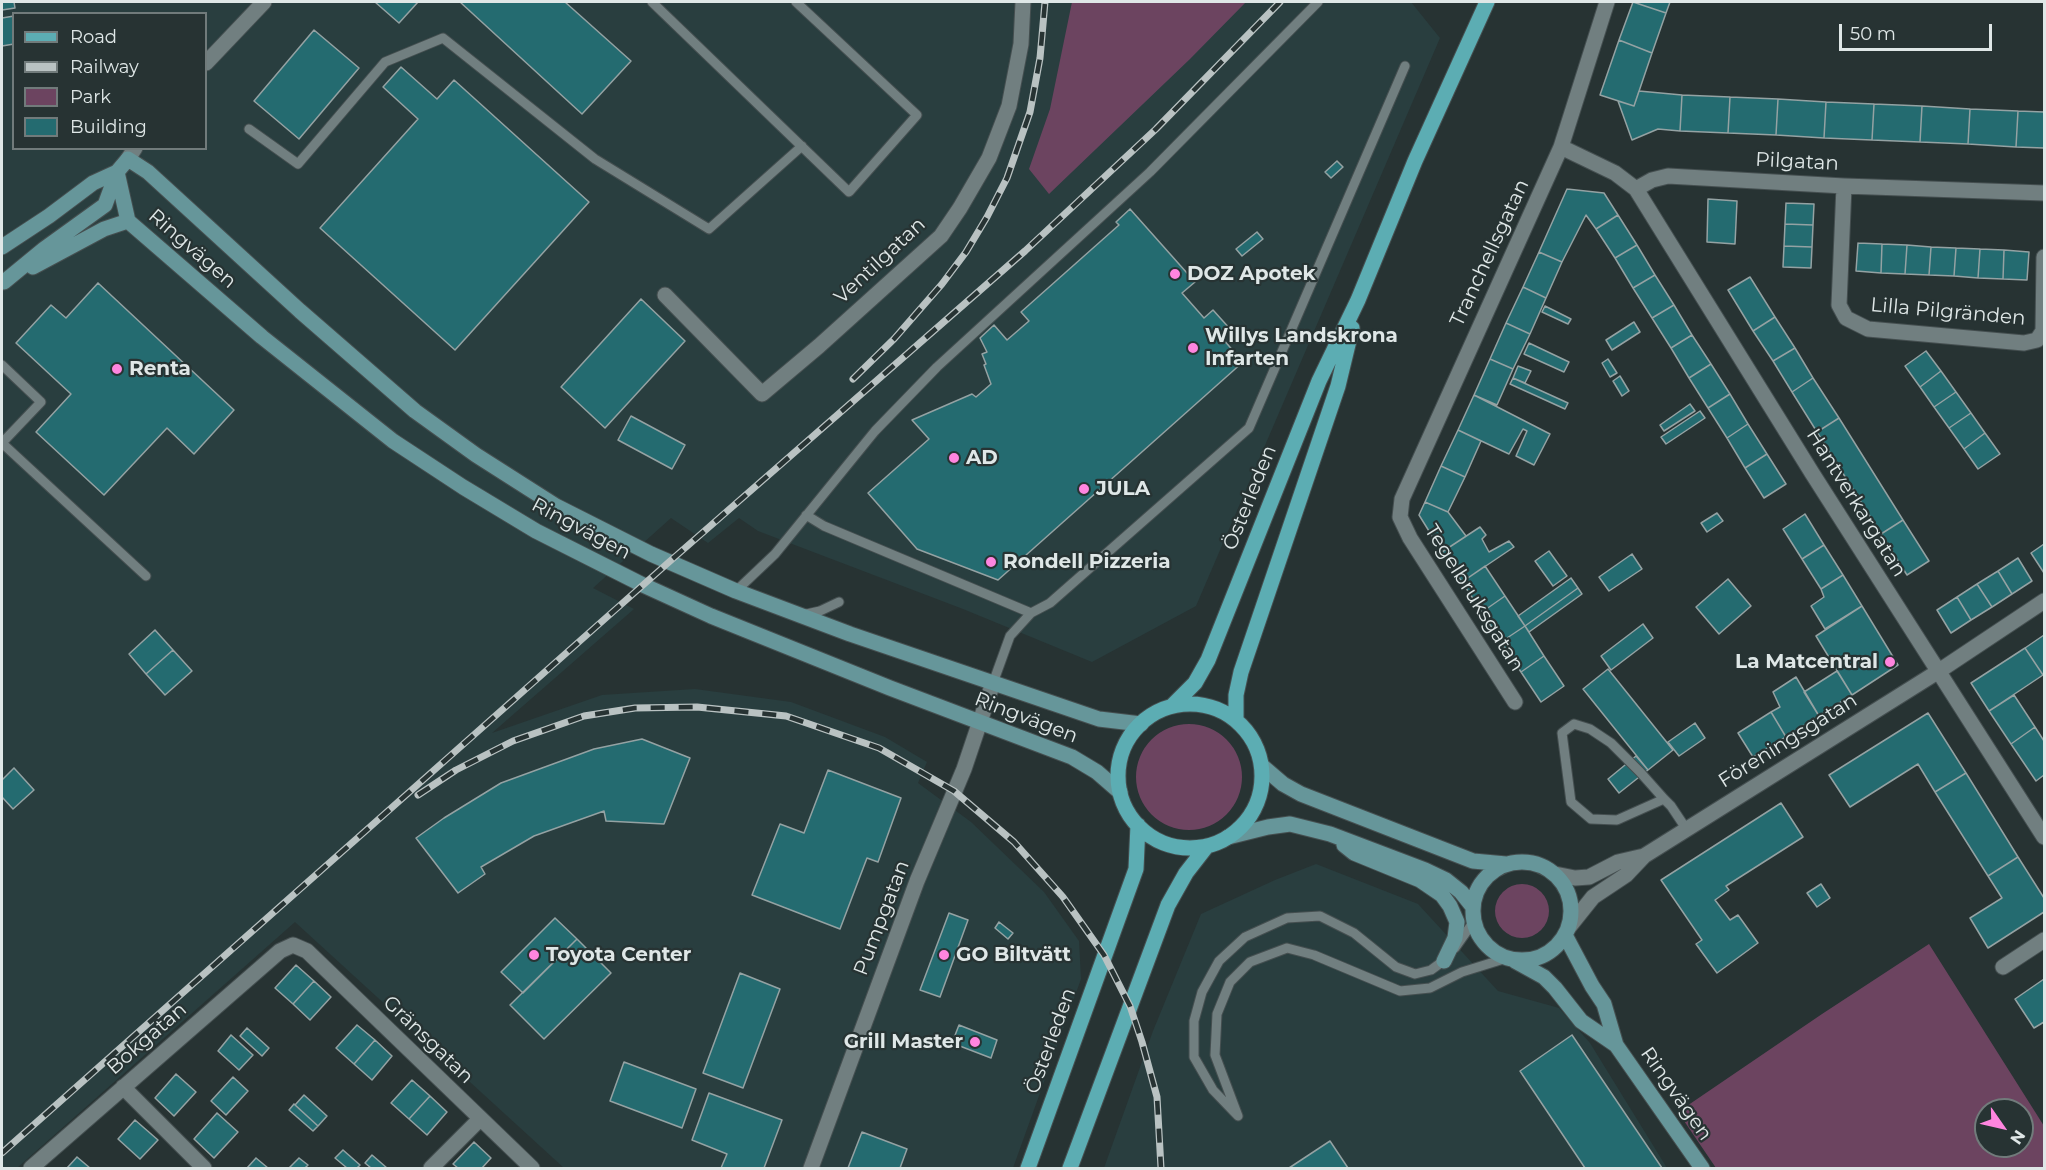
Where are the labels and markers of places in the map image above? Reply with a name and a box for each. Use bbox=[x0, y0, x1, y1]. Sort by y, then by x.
place label: DOZ Apotek bbox=[1187, 262, 1316, 286]
marker: DOZ Apotek bbox=[1168, 267, 1182, 281]
place label: Willys Landskrona Infarten bbox=[1205, 324, 1398, 371]
marker: Willys Landskrona Infarten bbox=[1186, 341, 1200, 355]
place label: Renta bbox=[129, 357, 191, 381]
marker: Renta bbox=[110, 362, 124, 376]
place label: AD bbox=[966, 446, 998, 470]
marker: AD bbox=[947, 451, 961, 465]
place label: JULA bbox=[1096, 477, 1150, 501]
marker: JULA bbox=[1077, 482, 1091, 496]
place label: Rondell Pizzeria bbox=[1003, 550, 1171, 574]
marker: Rondell Pizzeria bbox=[984, 555, 998, 569]
place label: La Matcentral bbox=[1735, 650, 1878, 674]
marker: La Matcentral bbox=[1883, 655, 1897, 669]
place label: Toyota Center bbox=[546, 943, 691, 967]
place label: GO Biltvätt bbox=[956, 943, 1071, 967]
marker: Toyota Center bbox=[527, 948, 541, 962]
marker: GO Biltvätt bbox=[937, 948, 951, 962]
place label: Grill Master bbox=[844, 1030, 963, 1054]
marker: Grill Master bbox=[968, 1035, 982, 1049]

